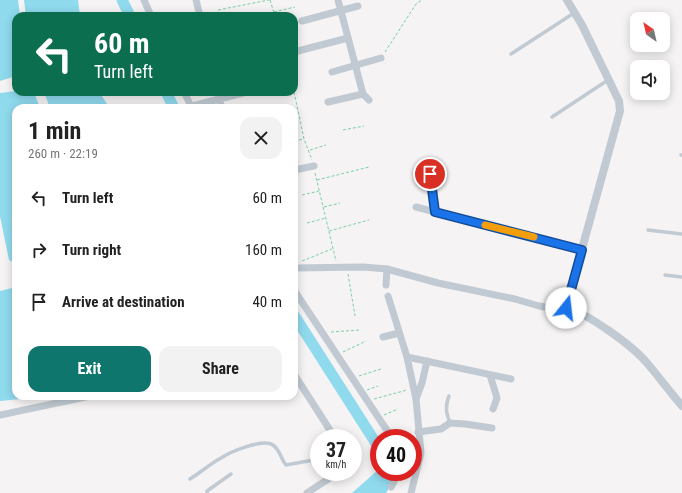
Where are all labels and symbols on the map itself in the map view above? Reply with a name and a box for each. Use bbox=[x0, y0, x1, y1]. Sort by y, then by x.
north arrow bbox=[630, 12, 670, 52]
pin bbox=[413, 157, 447, 191]
position arrow bbox=[545, 287, 587, 329]
speed limit sign: 40 bbox=[370, 429, 422, 481]

